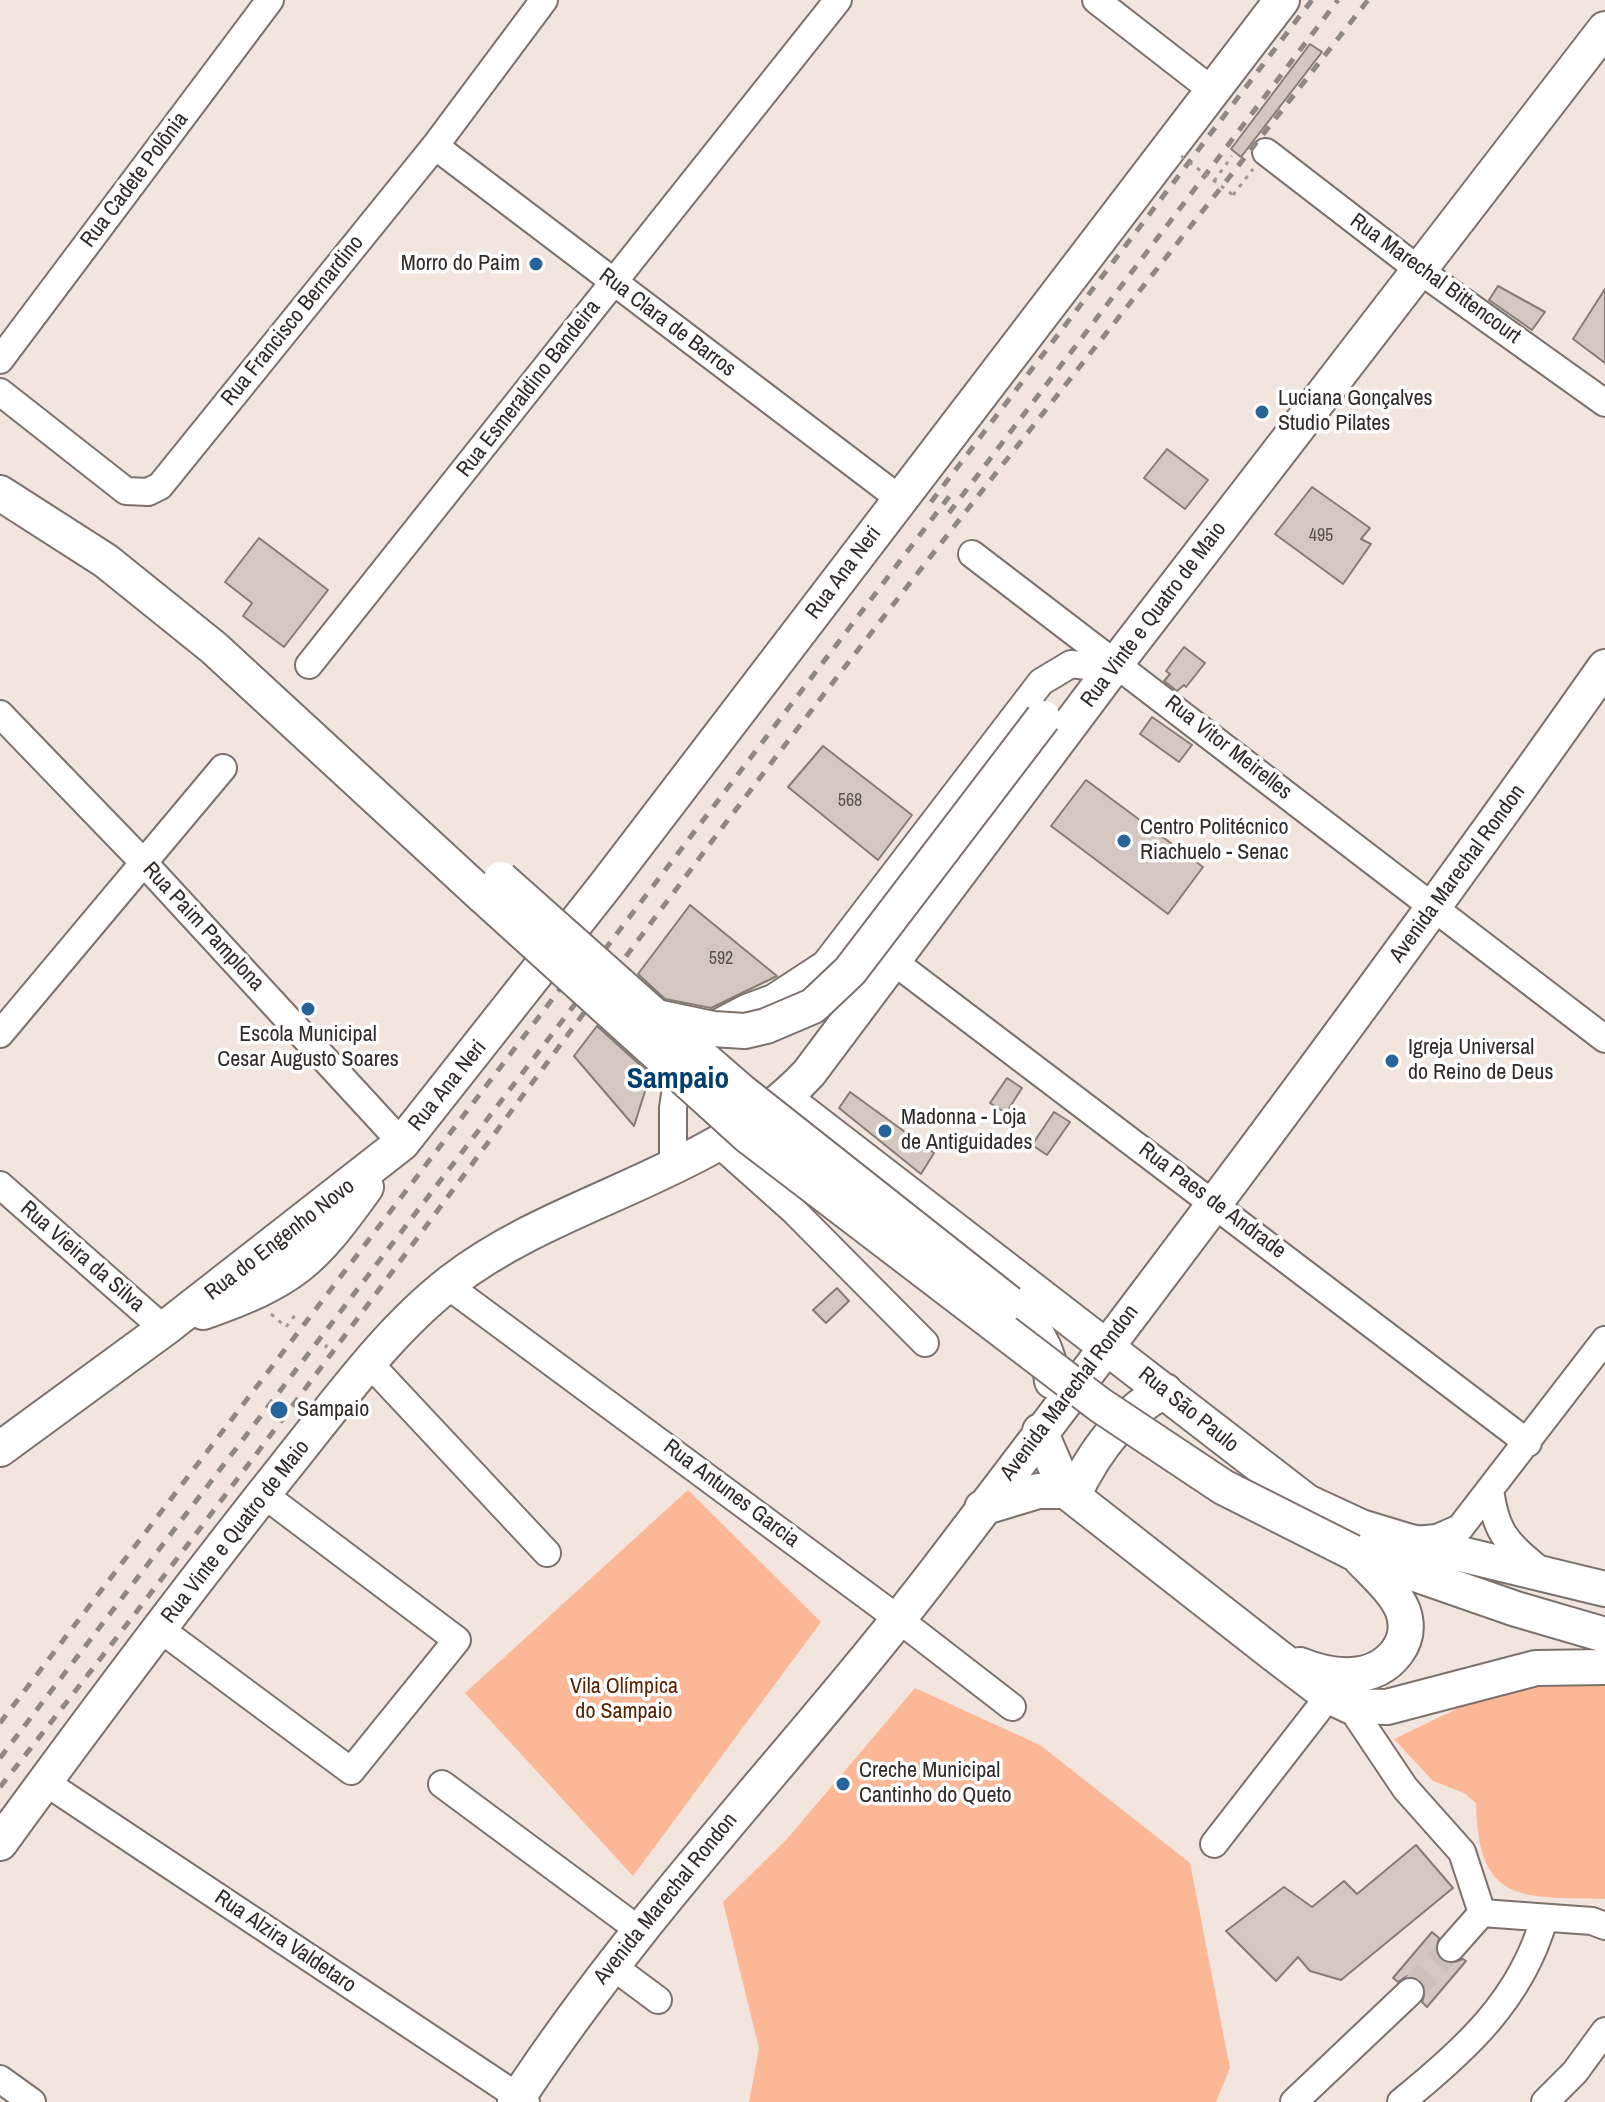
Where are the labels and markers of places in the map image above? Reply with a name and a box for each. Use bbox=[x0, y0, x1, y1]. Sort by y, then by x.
place label: Morro do Paim bbox=[401, 251, 520, 277]
marker: Morro do Paim bbox=[527, 255, 545, 273]
place label: Luciana Gonçalves Studio Pilates bbox=[1278, 386, 1432, 438]
marker: Luciana Gonçalves Studio Pilates bbox=[1253, 403, 1271, 421]
place label: Centro Politécnico Riachuelo - Senac bbox=[1140, 815, 1288, 866]
marker: Centro Politécnico Riachuelo - Senac bbox=[1115, 832, 1133, 850]
marker: Escola Municipal Cesar Augusto Soares bbox=[299, 1000, 317, 1018]
place label: Escola Municipal Cesar Augusto Soares bbox=[217, 1022, 399, 1074]
place label: Igreja Universal do Reino de Deus bbox=[1408, 1035, 1553, 1086]
marker: Igreja Universal do Reino de Deus bbox=[1383, 1052, 1401, 1070]
place label: Madonna - Loja de Antiguidades bbox=[901, 1105, 1032, 1156]
marker: Madonna - Loja de Antiguidades bbox=[876, 1122, 894, 1140]
place label: Sampaio bbox=[297, 1397, 369, 1423]
marker: Sampaio bbox=[268, 1399, 290, 1421]
place label: Creche Municipal Cantinho do Queto bbox=[859, 1758, 1011, 1810]
marker: Creche Municipal Cantinho do Queto bbox=[834, 1775, 852, 1793]

